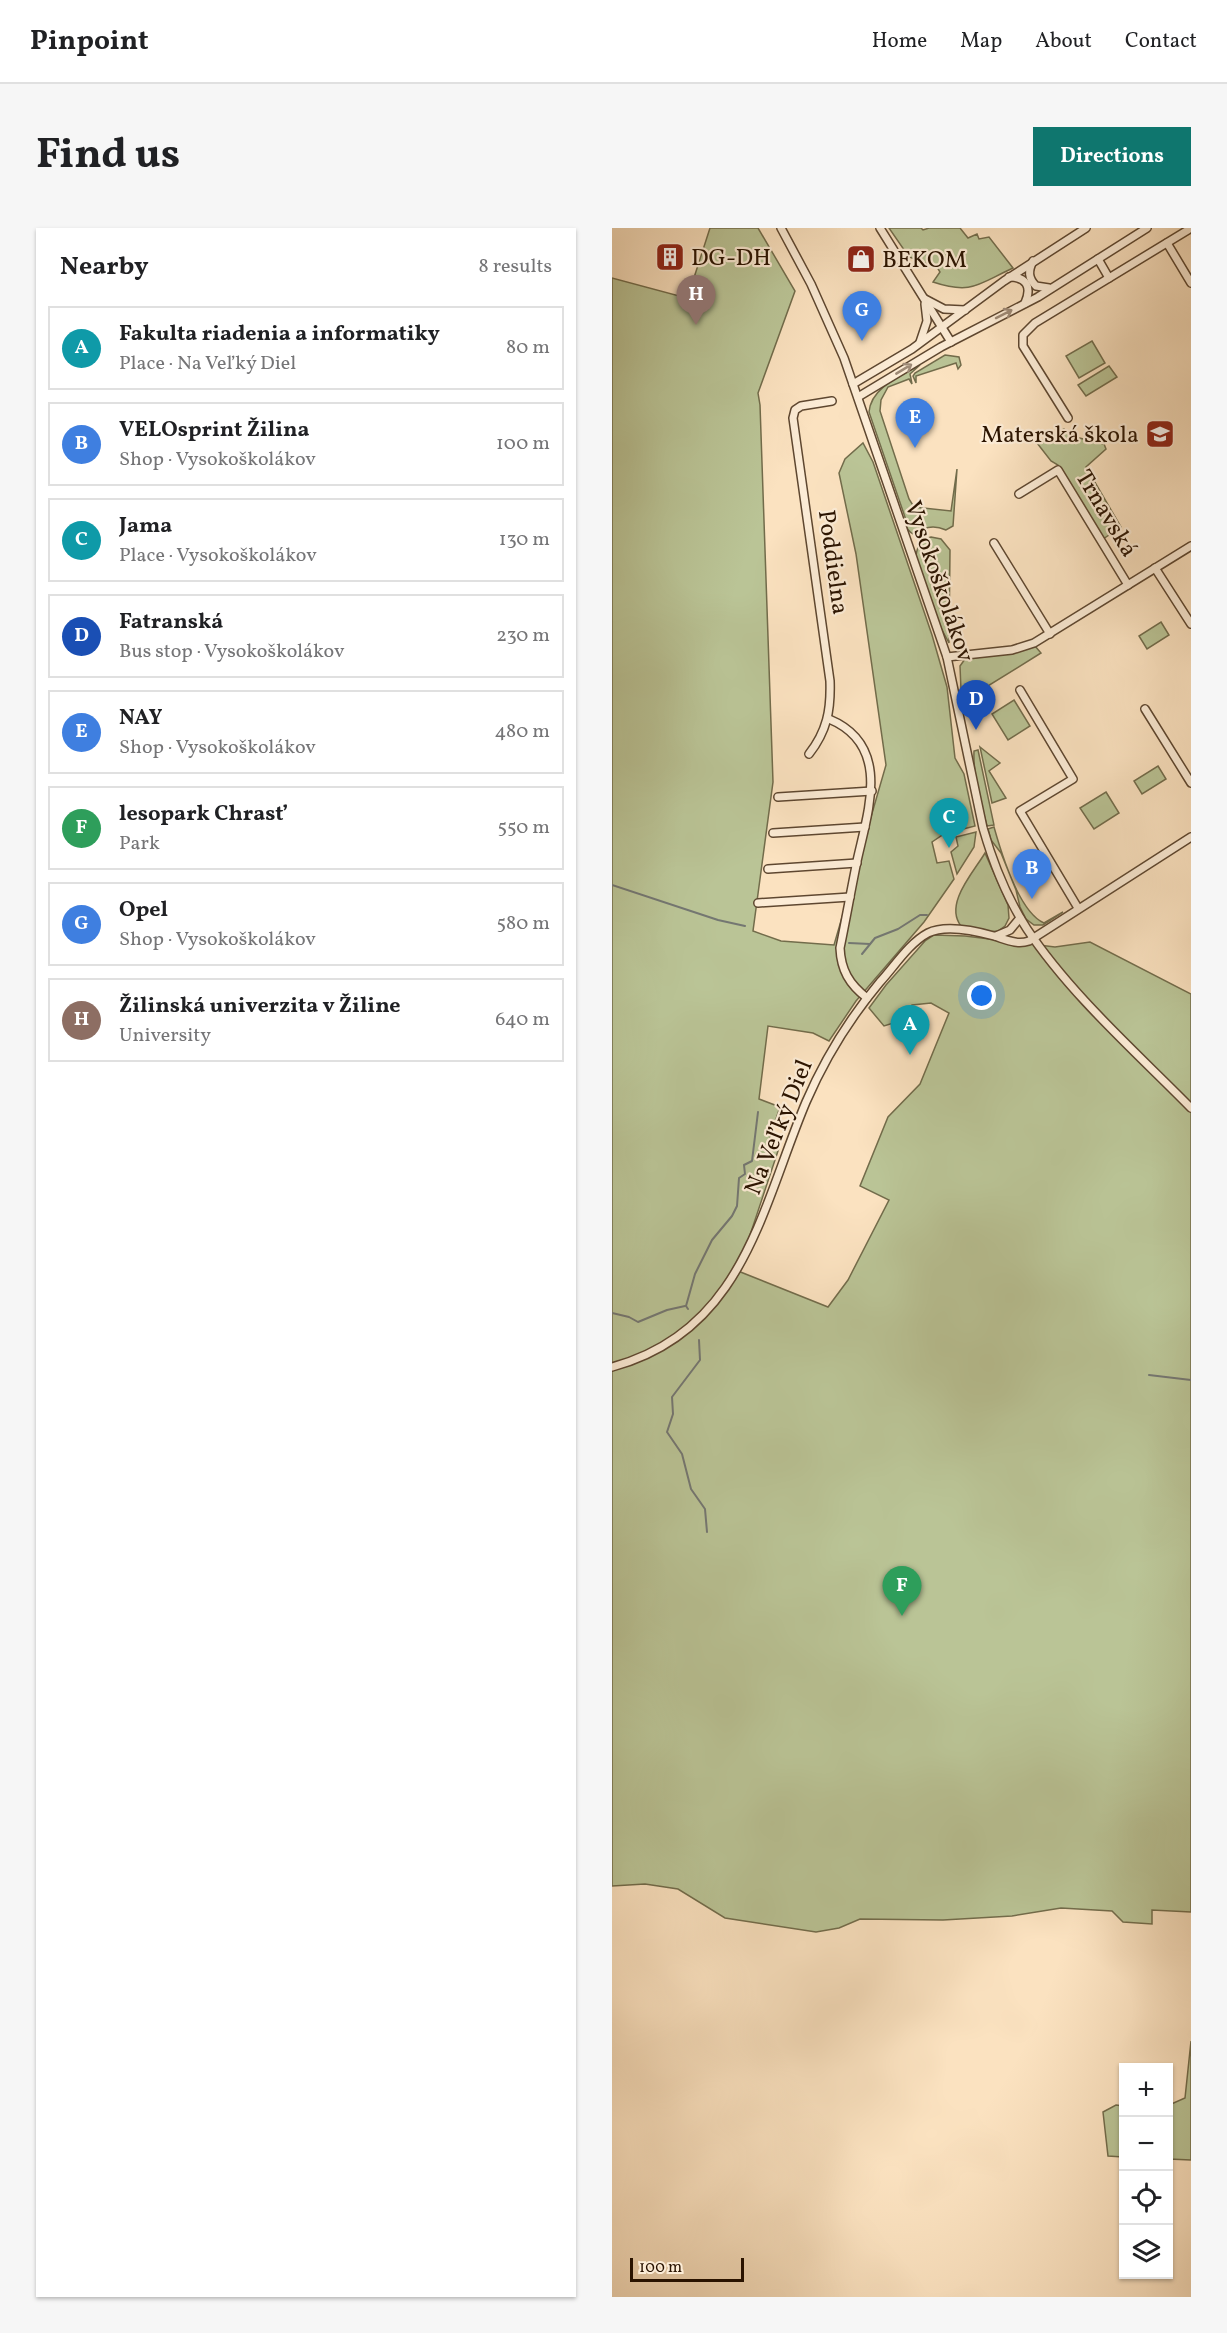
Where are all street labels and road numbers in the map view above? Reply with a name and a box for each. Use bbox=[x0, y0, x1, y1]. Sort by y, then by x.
street label: Trnavská bbox=[1066, 464, 1145, 564]
street label: Vysokoškolákov bbox=[895, 496, 982, 667]
street label: Poddielna bbox=[808, 508, 856, 617]
street label: Na Veľký Diel bbox=[737, 1055, 822, 1200]

